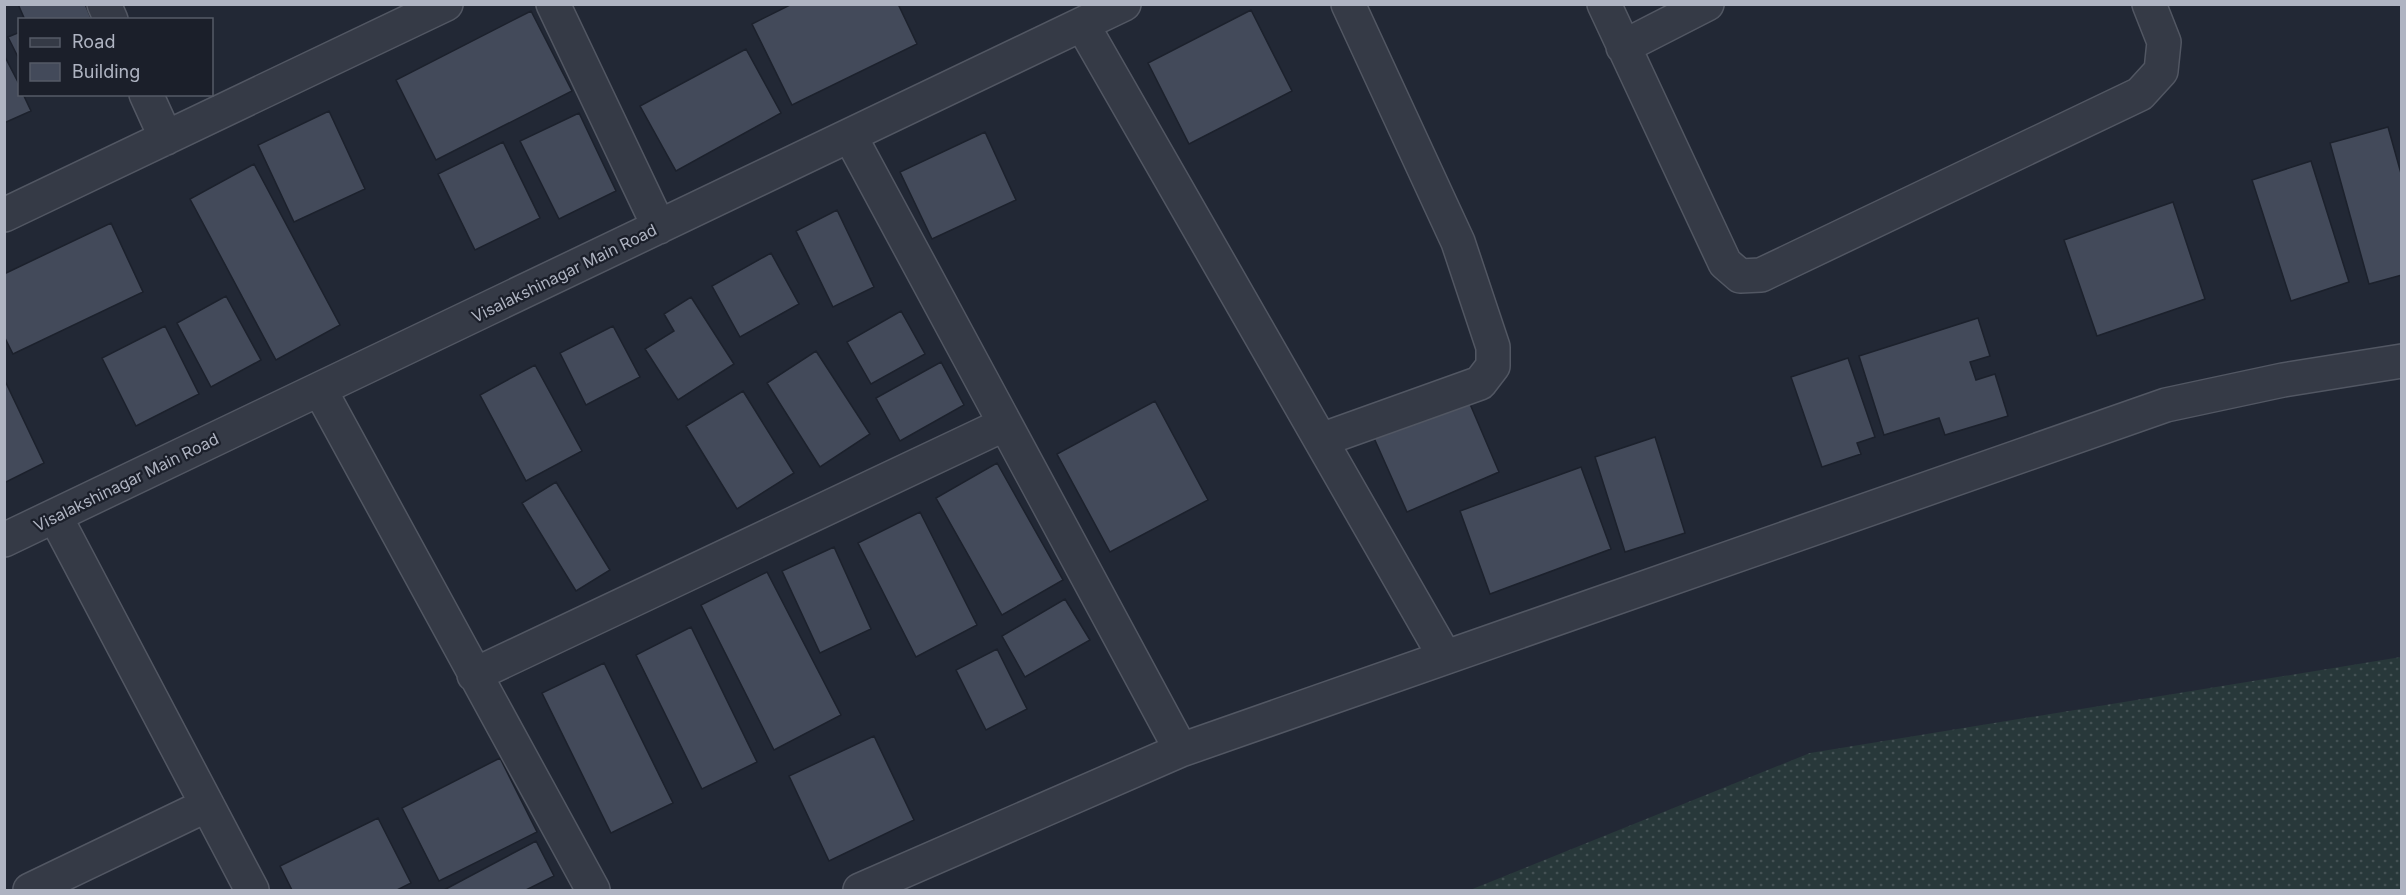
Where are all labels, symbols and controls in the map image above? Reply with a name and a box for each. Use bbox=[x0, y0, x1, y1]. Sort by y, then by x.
legend bbox=[18, 18, 213, 96]
text: Road bbox=[72, 31, 115, 52]
text: Building bbox=[72, 61, 140, 82]
street label: Visalakshinagar Main Road bbox=[468, 219, 660, 327]
street label: Visalakshinagar Main Road bbox=[30, 428, 222, 536]

